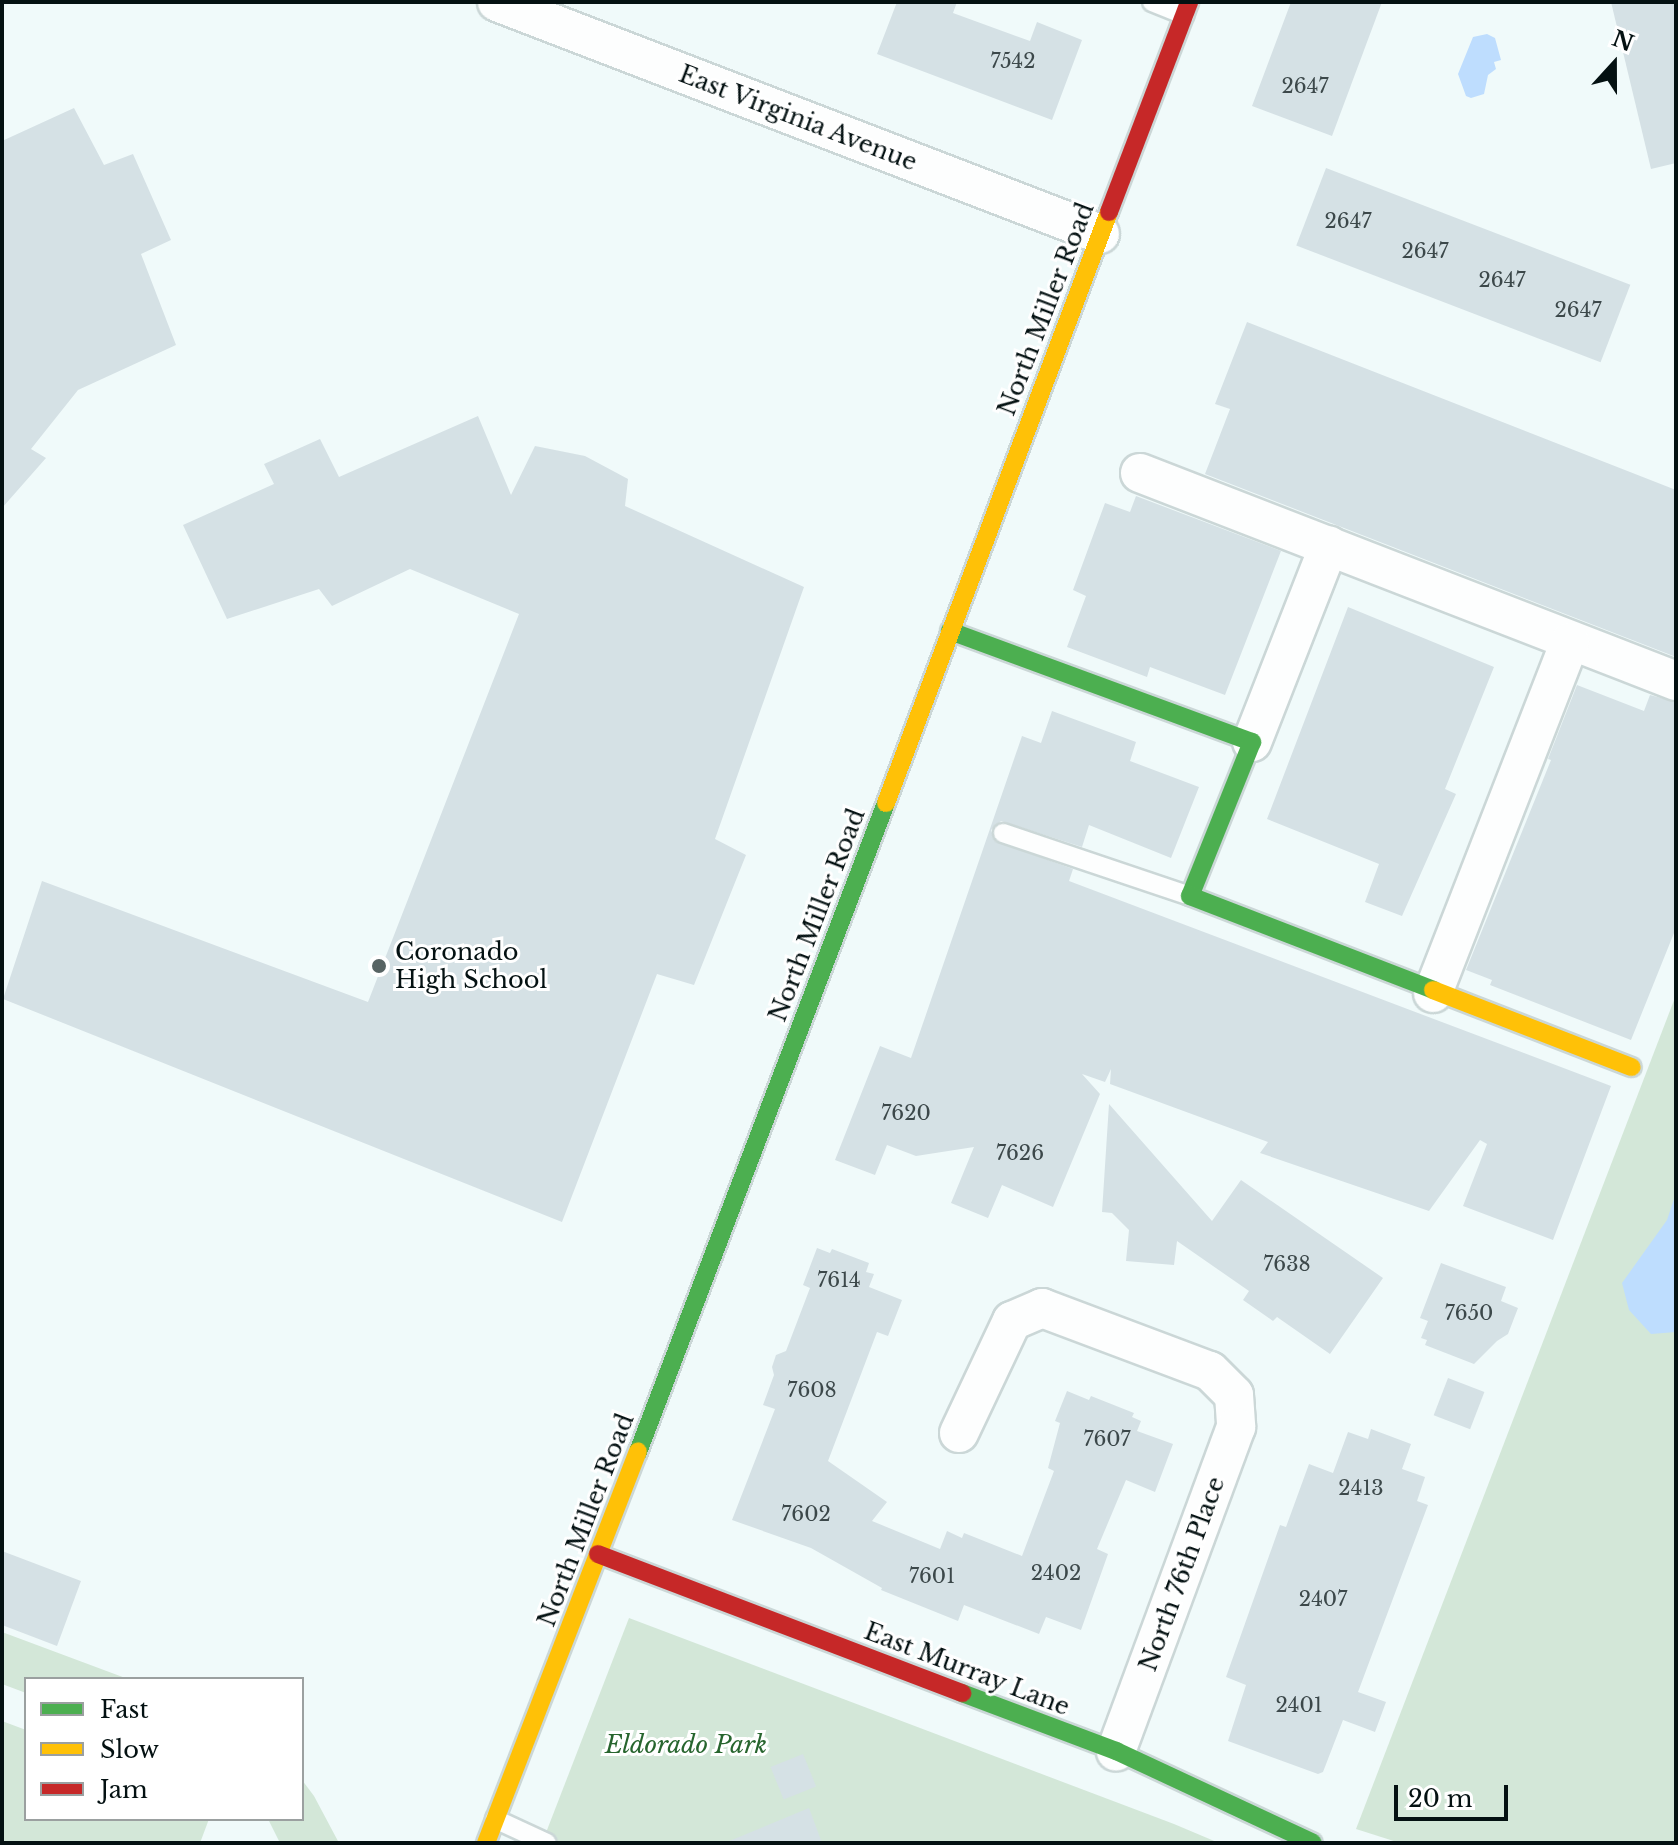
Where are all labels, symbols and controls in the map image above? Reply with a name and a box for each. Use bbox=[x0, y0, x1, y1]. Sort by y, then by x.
north arrow bbox=[1574, 24, 1654, 104]
text: N bbox=[1608, 25, 1637, 57]
house number: 7542 bbox=[990, 49, 1036, 73]
street label: East Virginia Avenue bbox=[674, 59, 922, 177]
house number: 2647 bbox=[1282, 74, 1328, 98]
street label: North Miller Road bbox=[992, 198, 1100, 420]
house number: 2647 bbox=[1325, 209, 1371, 233]
house number: 2647 bbox=[1402, 239, 1448, 263]
house number: 2647 bbox=[1479, 268, 1525, 292]
house number: 2647 bbox=[1555, 298, 1601, 322]
street label: North Miller Road bbox=[763, 804, 871, 1026]
place label: Coronado High School bbox=[395, 938, 547, 994]
marker: Coronado High School bbox=[370, 957, 388, 975]
house number: 7620 bbox=[881, 1101, 931, 1125]
house number: 7626 bbox=[996, 1141, 1044, 1165]
house number: 7638 bbox=[1263, 1252, 1311, 1276]
house number: 7614 bbox=[817, 1268, 861, 1292]
house number: 7650 bbox=[1445, 1301, 1493, 1325]
house number: 7608 bbox=[787, 1378, 837, 1402]
street label: North Miller Road bbox=[532, 1409, 640, 1631]
house number: 7607 bbox=[1083, 1427, 1131, 1451]
street label: North 76th Place bbox=[1133, 1473, 1231, 1675]
house number: 2413 bbox=[1338, 1476, 1384, 1500]
house number: 7602 bbox=[781, 1502, 831, 1526]
house number: 2402 bbox=[1031, 1561, 1081, 1585]
house number: 7601 bbox=[909, 1564, 955, 1588]
house number: 2407 bbox=[1299, 1587, 1347, 1611]
street label: East Murray Lane bbox=[860, 1616, 1074, 1722]
legend bbox=[24, 1677, 304, 1821]
house number: 2401 bbox=[1275, 1693, 1323, 1717]
text: Fast bbox=[100, 1695, 148, 1724]
park label: Eldorado Park bbox=[605, 1731, 767, 1759]
text: Slow bbox=[100, 1735, 159, 1764]
scale bar bbox=[1398, 1769, 1512, 1819]
text: Jam bbox=[100, 1775, 148, 1804]
text: 20 m bbox=[1408, 1784, 1473, 1813]

